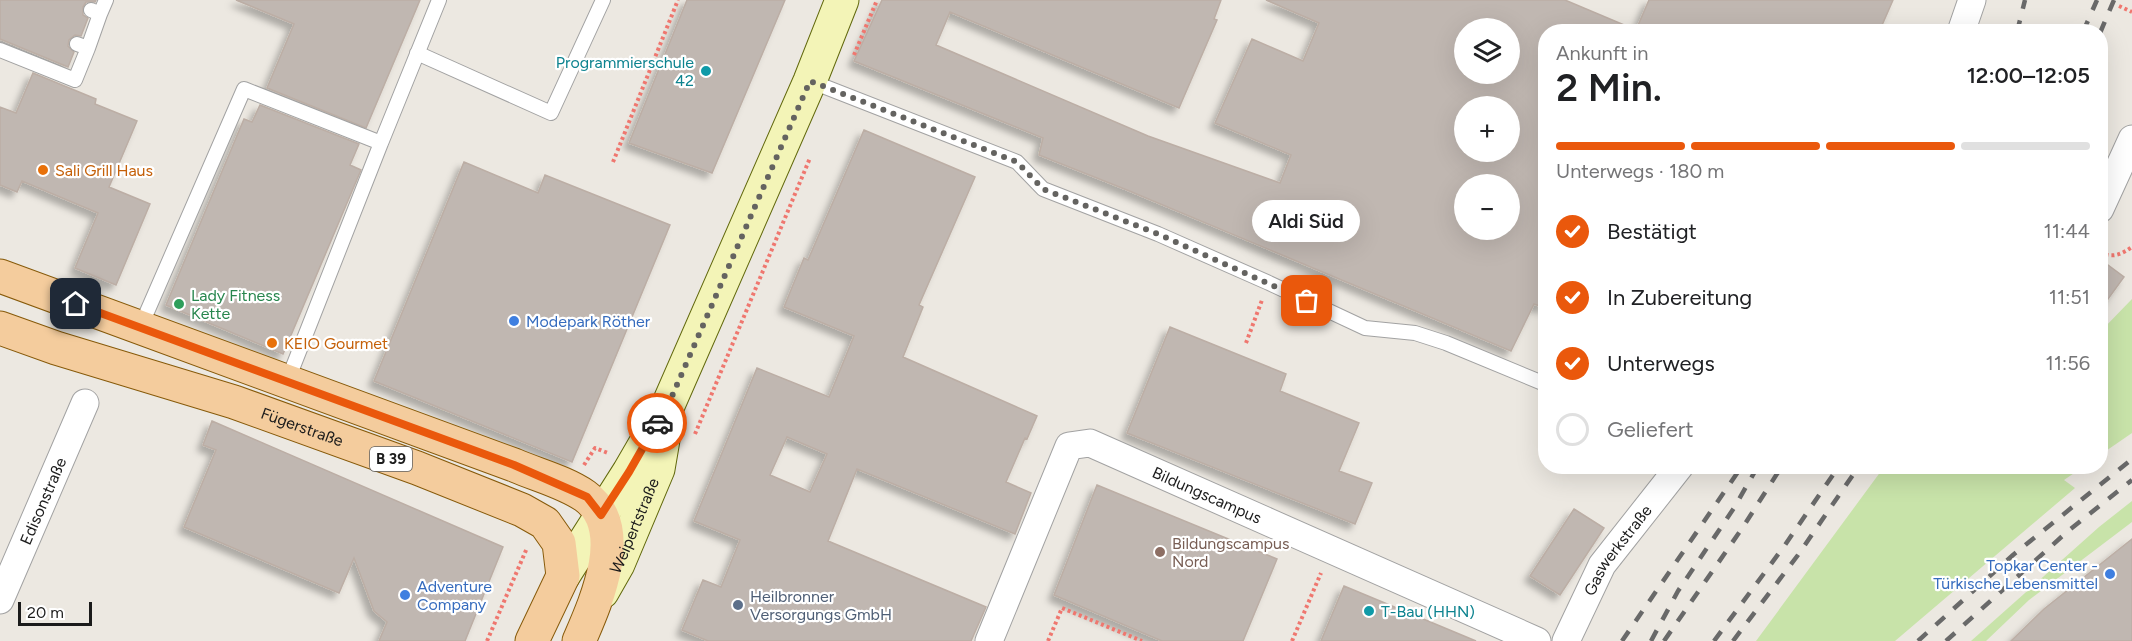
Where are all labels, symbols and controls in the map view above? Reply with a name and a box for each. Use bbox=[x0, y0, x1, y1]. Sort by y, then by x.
map controls bbox=[1454, 18, 1520, 240]
button: layers bbox=[1454, 18, 1520, 84]
text: Ankunft in bbox=[1556, 41, 1648, 65]
place label: Programmierschule 42 bbox=[556, 53, 694, 90]
text: 12:00–12:05 bbox=[1967, 62, 2090, 89]
marker: Programmierschule 42 bbox=[699, 64, 713, 78]
text: 2 Min. bbox=[1556, 64, 1662, 111]
button: + bbox=[1454, 96, 1520, 162]
text: Unterwegs · 180 m bbox=[1556, 159, 1724, 183]
place label: Sali Grill Haus bbox=[55, 161, 153, 180]
marker: Sali Grill Haus bbox=[36, 163, 50, 177]
button: − bbox=[1454, 174, 1520, 240]
callout: Aldi Süd bbox=[1253, 199, 1361, 241]
text: Aldi Süd bbox=[1268, 209, 1344, 233]
icon: check bbox=[1556, 215, 1589, 248]
text: Bestätigt bbox=[1607, 218, 1697, 245]
text: 11:44 bbox=[2044, 219, 2090, 243]
pin bbox=[1281, 275, 1332, 326]
pin bbox=[50, 278, 101, 329]
icon: check bbox=[1556, 281, 1589, 314]
icon: bag bbox=[1290, 284, 1323, 317]
text: In Zubereitung bbox=[1607, 284, 1752, 311]
text: 11:51 bbox=[2049, 285, 2090, 309]
place label: Lady Fitness Kette bbox=[191, 286, 280, 323]
icon: home bbox=[59, 287, 92, 320]
marker: Lady Fitness Kette bbox=[172, 297, 186, 311]
place label: Modepark Röther bbox=[526, 312, 651, 331]
marker: Modepark Röther bbox=[507, 314, 521, 328]
place label: KEIO Gourmet bbox=[284, 334, 388, 353]
marker: KEIO Gourmet bbox=[265, 336, 279, 350]
icon: check bbox=[1556, 347, 1589, 380]
text: Unterwegs bbox=[1607, 350, 1715, 377]
text: 11:56 bbox=[2046, 351, 2090, 375]
courier bbox=[627, 393, 687, 453]
street label: Fügerstraße bbox=[258, 404, 346, 451]
icon: car bbox=[641, 407, 674, 440]
text: Geliefert bbox=[1607, 416, 1694, 443]
road number: B 39 bbox=[370, 447, 412, 471]
street label: Edisonstraße bbox=[16, 454, 71, 548]
street label: Bildungscampus bbox=[1149, 463, 1264, 528]
street label: Weipertstraße bbox=[606, 475, 663, 577]
street label: Gaswerkstraße bbox=[1580, 501, 1656, 599]
place label: Bildungscampus Nord bbox=[1172, 534, 1289, 571]
marker: Bildungscampus Nord bbox=[1153, 545, 1167, 559]
place label: Topkar Center - Türkische Lebensmittel bbox=[1933, 556, 2098, 593]
marker: Topkar Center - Türkische Lebensmittel bbox=[2103, 567, 2117, 581]
place label: Adventure Company bbox=[417, 577, 492, 614]
place label: Heilbronner Versorgungs GmbH bbox=[750, 587, 892, 624]
marker: Adventure Company bbox=[398, 588, 412, 602]
marker: Heilbronner Versorgungs GmbH bbox=[731, 598, 745, 612]
scale bar bbox=[18, 599, 92, 626]
place label: T-Bau (HHN) bbox=[1381, 602, 1475, 621]
text: 20 m bbox=[27, 603, 64, 622]
marker: T-Bau (HHN) bbox=[1362, 604, 1376, 618]

